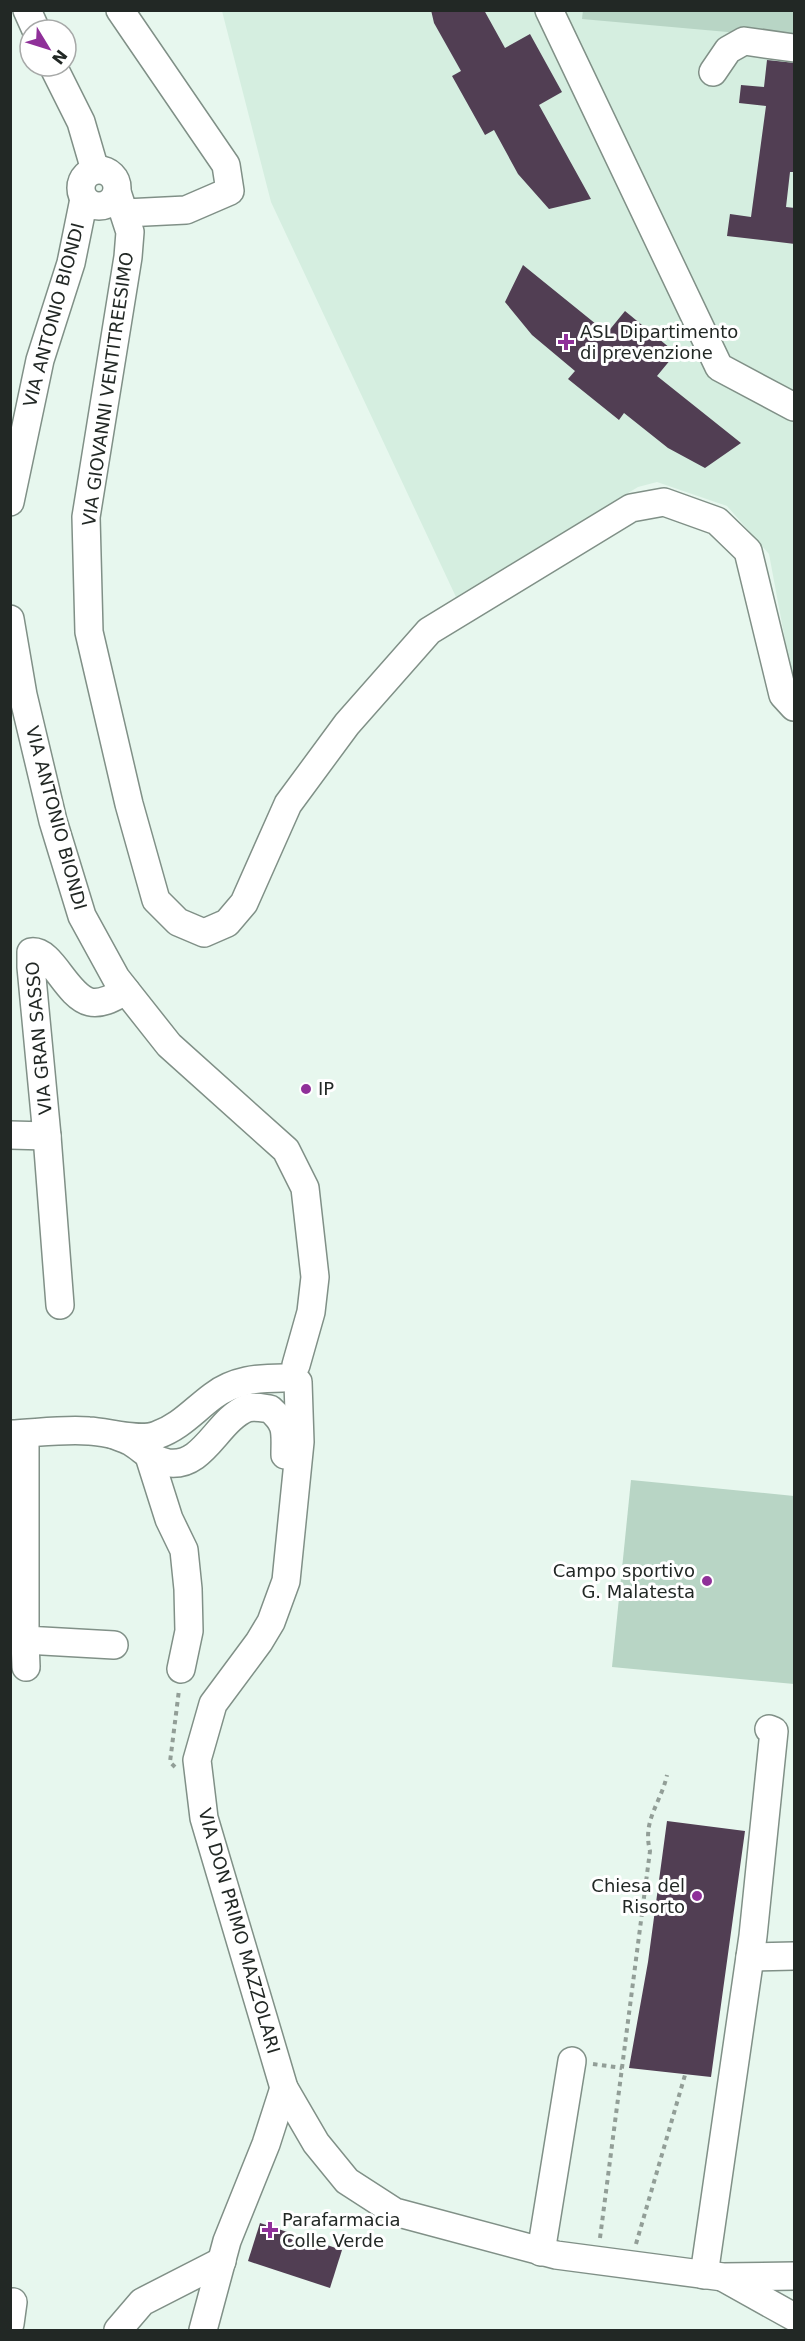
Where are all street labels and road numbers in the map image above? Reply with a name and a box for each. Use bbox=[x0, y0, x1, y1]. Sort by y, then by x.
street label: VIA ANTONIO BIONDI bbox=[19, 221, 88, 409]
street label: VIA GIOVANNI VENTITREESIMO bbox=[78, 251, 137, 527]
street label: VIA ANTONIO BIONDI bbox=[22, 724, 91, 912]
street label: VIA GRAN SASSO bbox=[21, 960, 56, 1116]
street label: VIA DON PRIMO MAZZOLARI bbox=[194, 1806, 285, 2056]

